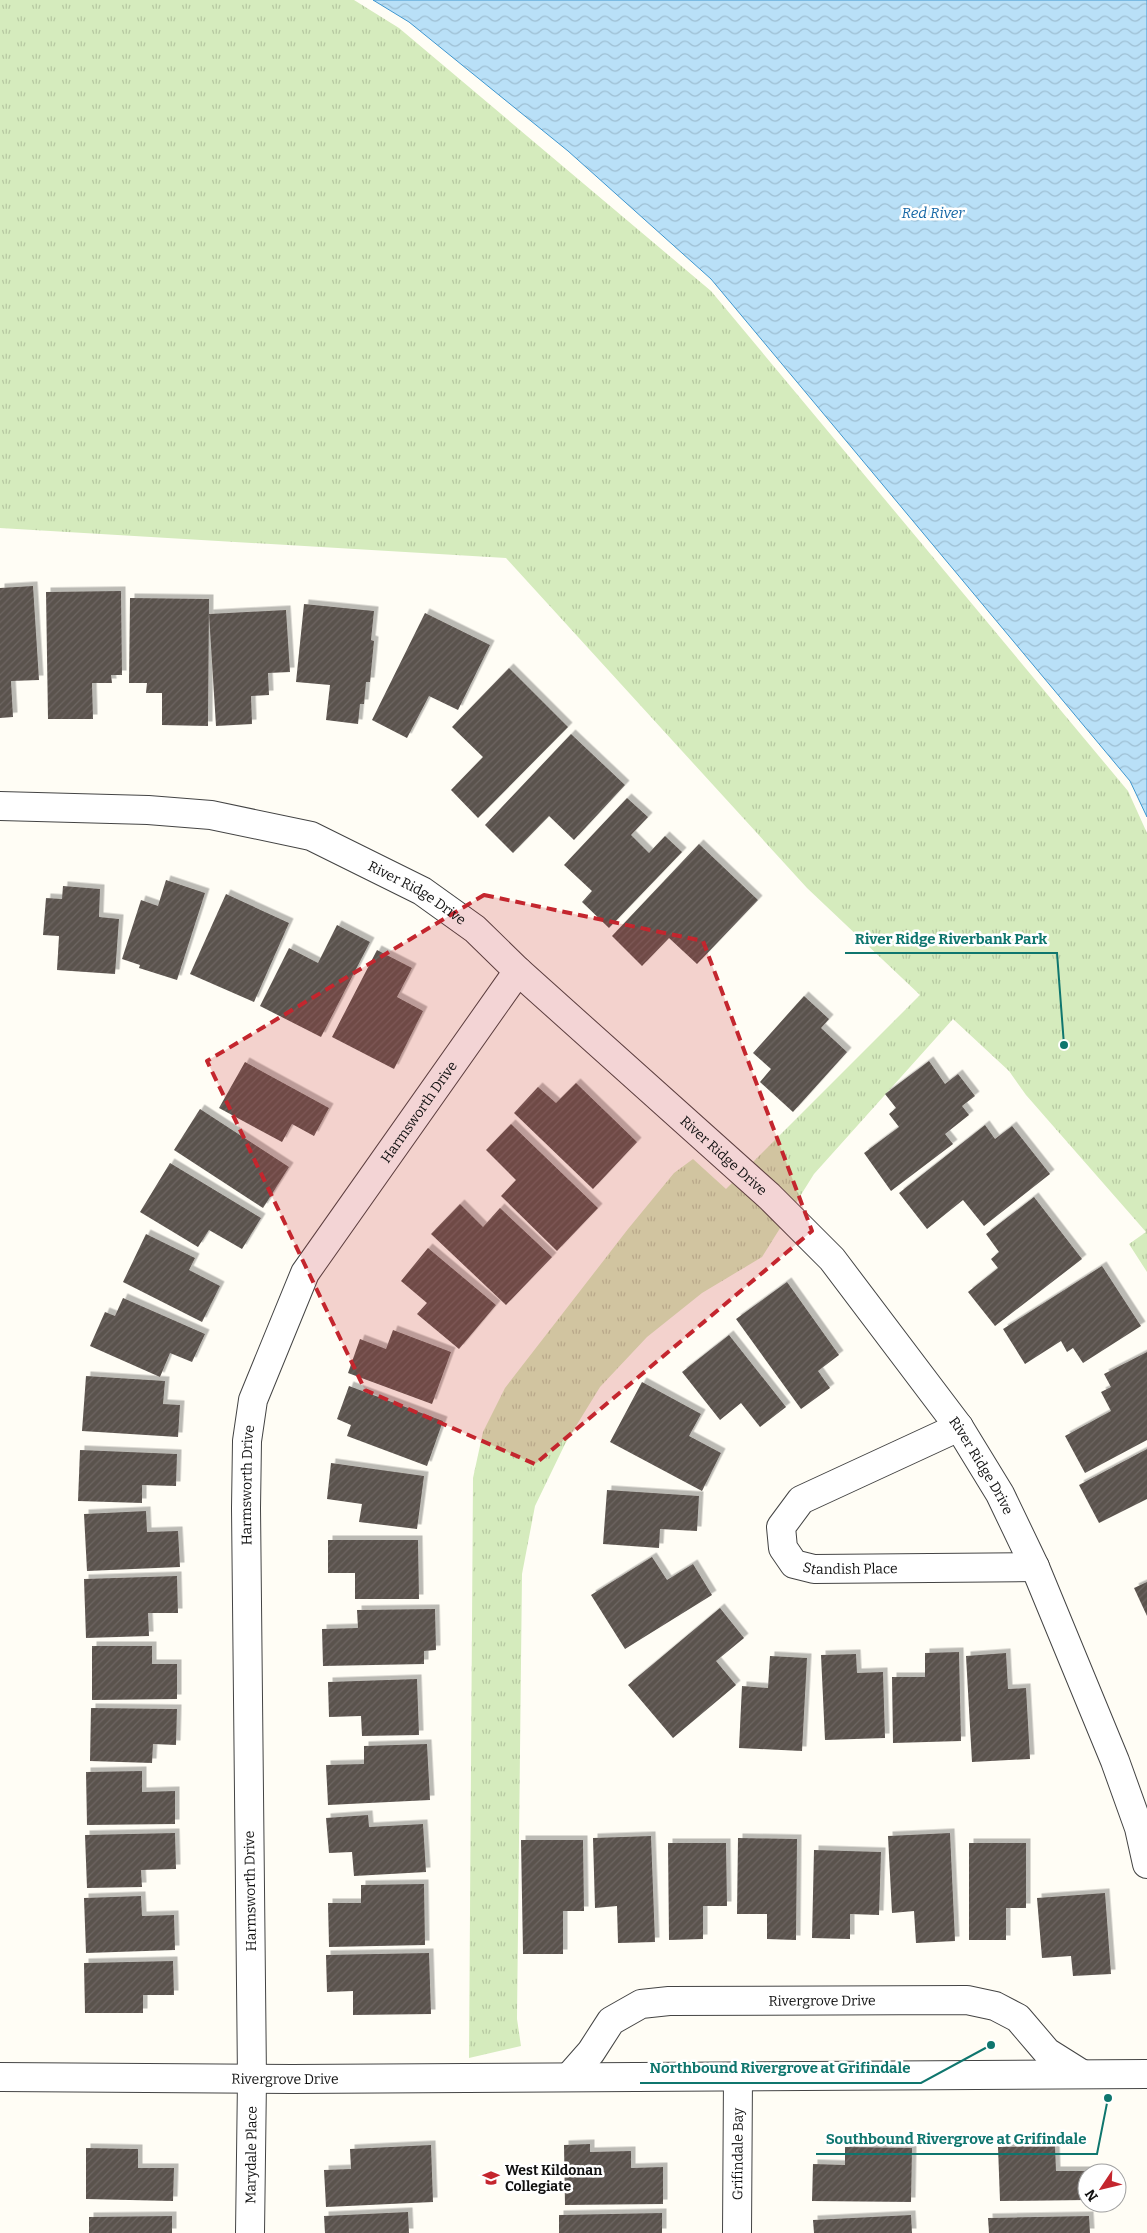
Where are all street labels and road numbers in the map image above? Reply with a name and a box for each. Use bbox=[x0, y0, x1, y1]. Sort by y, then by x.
street label: River Ridge Drive bbox=[365, 858, 469, 929]
street label: Harmsworth Drive bbox=[377, 1058, 461, 1166]
street label: River Ridge Drive bbox=[676, 1112, 770, 1199]
street label: River Ridge Drive bbox=[945, 1413, 1017, 1517]
street label: Harmsworth Drive bbox=[238, 1424, 258, 1545]
street label: Standish Place bbox=[801, 1559, 898, 1578]
street label: Harmsworth Drive bbox=[241, 1831, 260, 1951]
street label: Rivergrove Drive bbox=[769, 1992, 876, 2010]
street label: Rivergrove Drive bbox=[231, 2071, 339, 2088]
street label: Marydale Place bbox=[242, 2106, 261, 2204]
street label: Grifindale Bay bbox=[729, 2107, 747, 2200]

